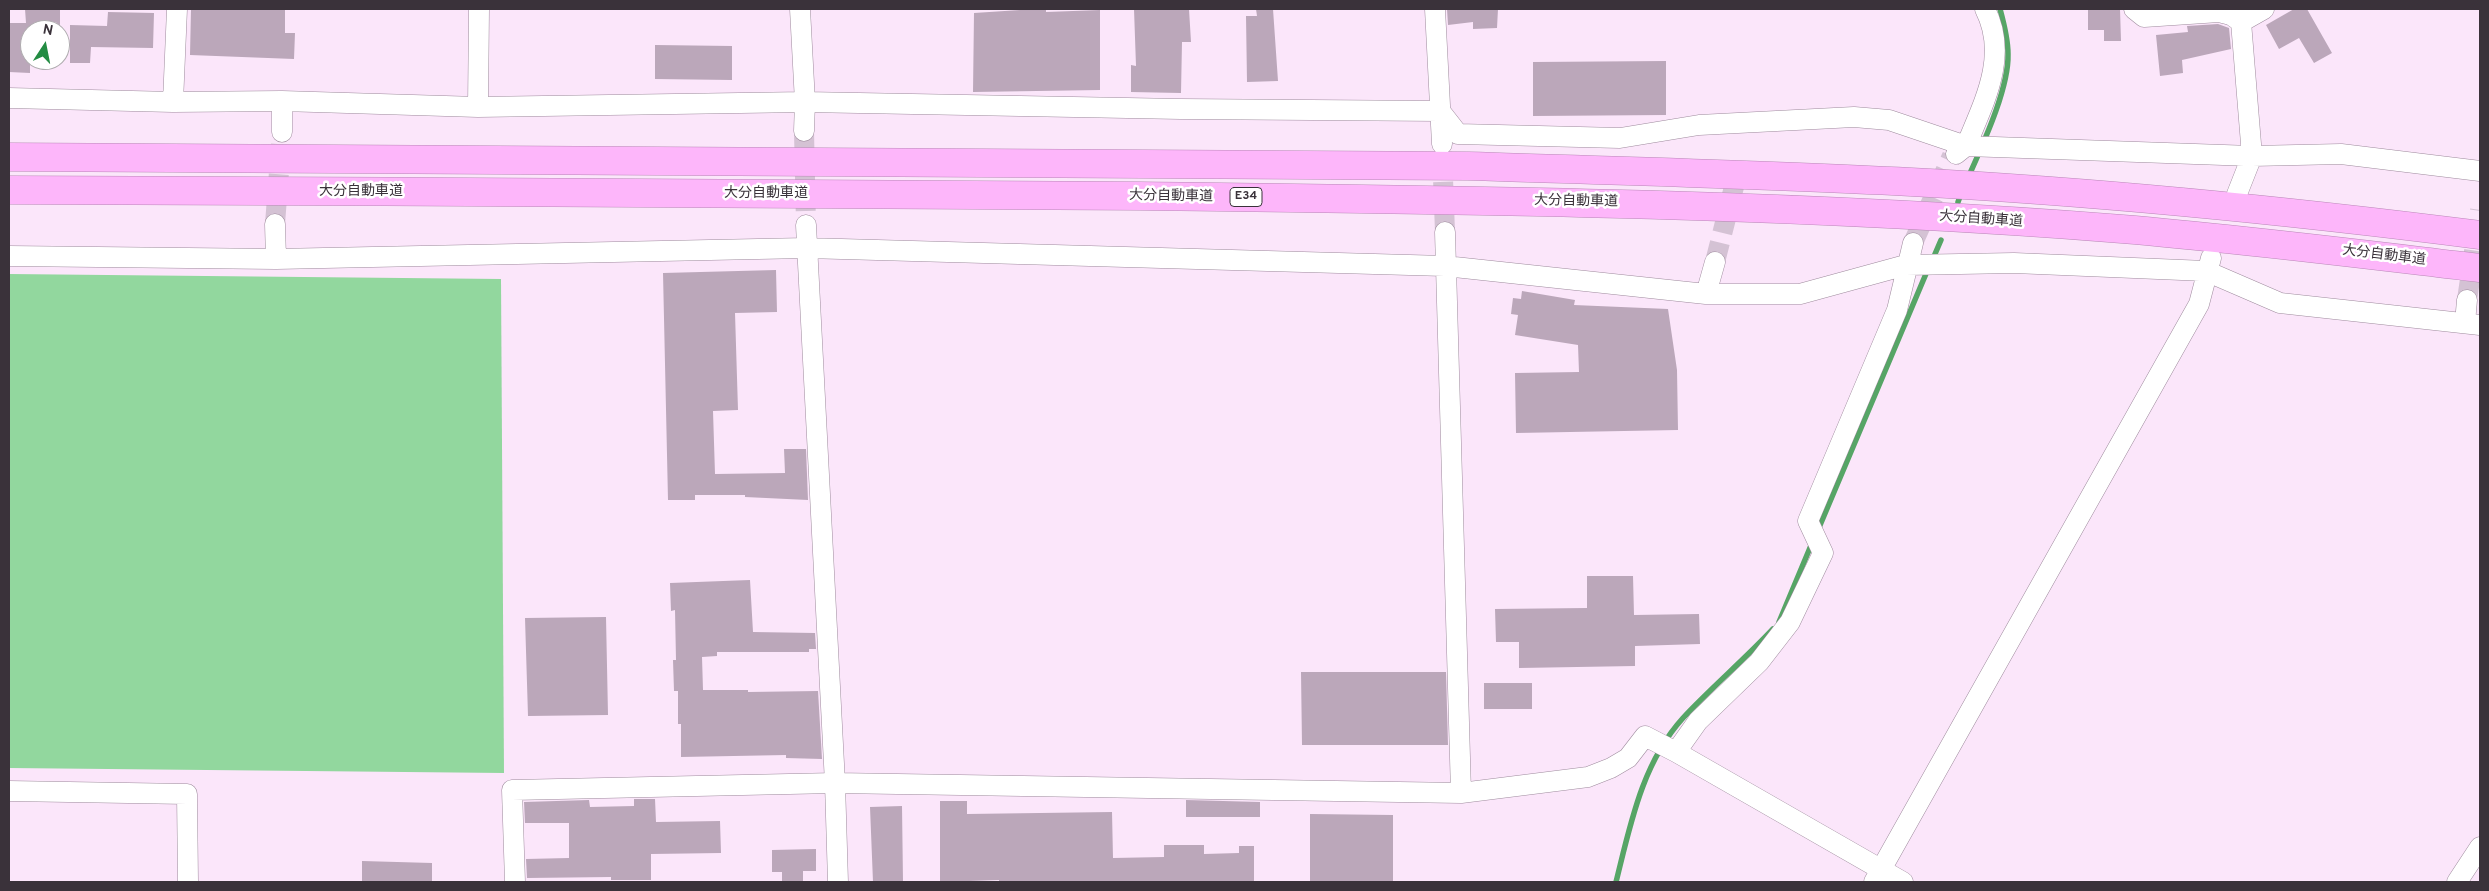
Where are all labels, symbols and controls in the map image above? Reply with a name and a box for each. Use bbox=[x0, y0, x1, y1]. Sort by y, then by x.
north arrow bbox=[20, 20, 70, 70]
text: N bbox=[41, 21, 54, 40]
street label: 大分自動車道 bbox=[319, 184, 403, 200]
street label: 大分自動車道 bbox=[724, 186, 808, 202]
street label: 大分自動車道 bbox=[1129, 188, 1213, 206]
road number: E34 bbox=[1230, 188, 1262, 206]
street label: 大分自動車道 bbox=[1534, 193, 1618, 211]
street label: 大分自動車道 bbox=[1939, 209, 2023, 231]
street label: 大分自動車道 bbox=[2341, 243, 2427, 269]

